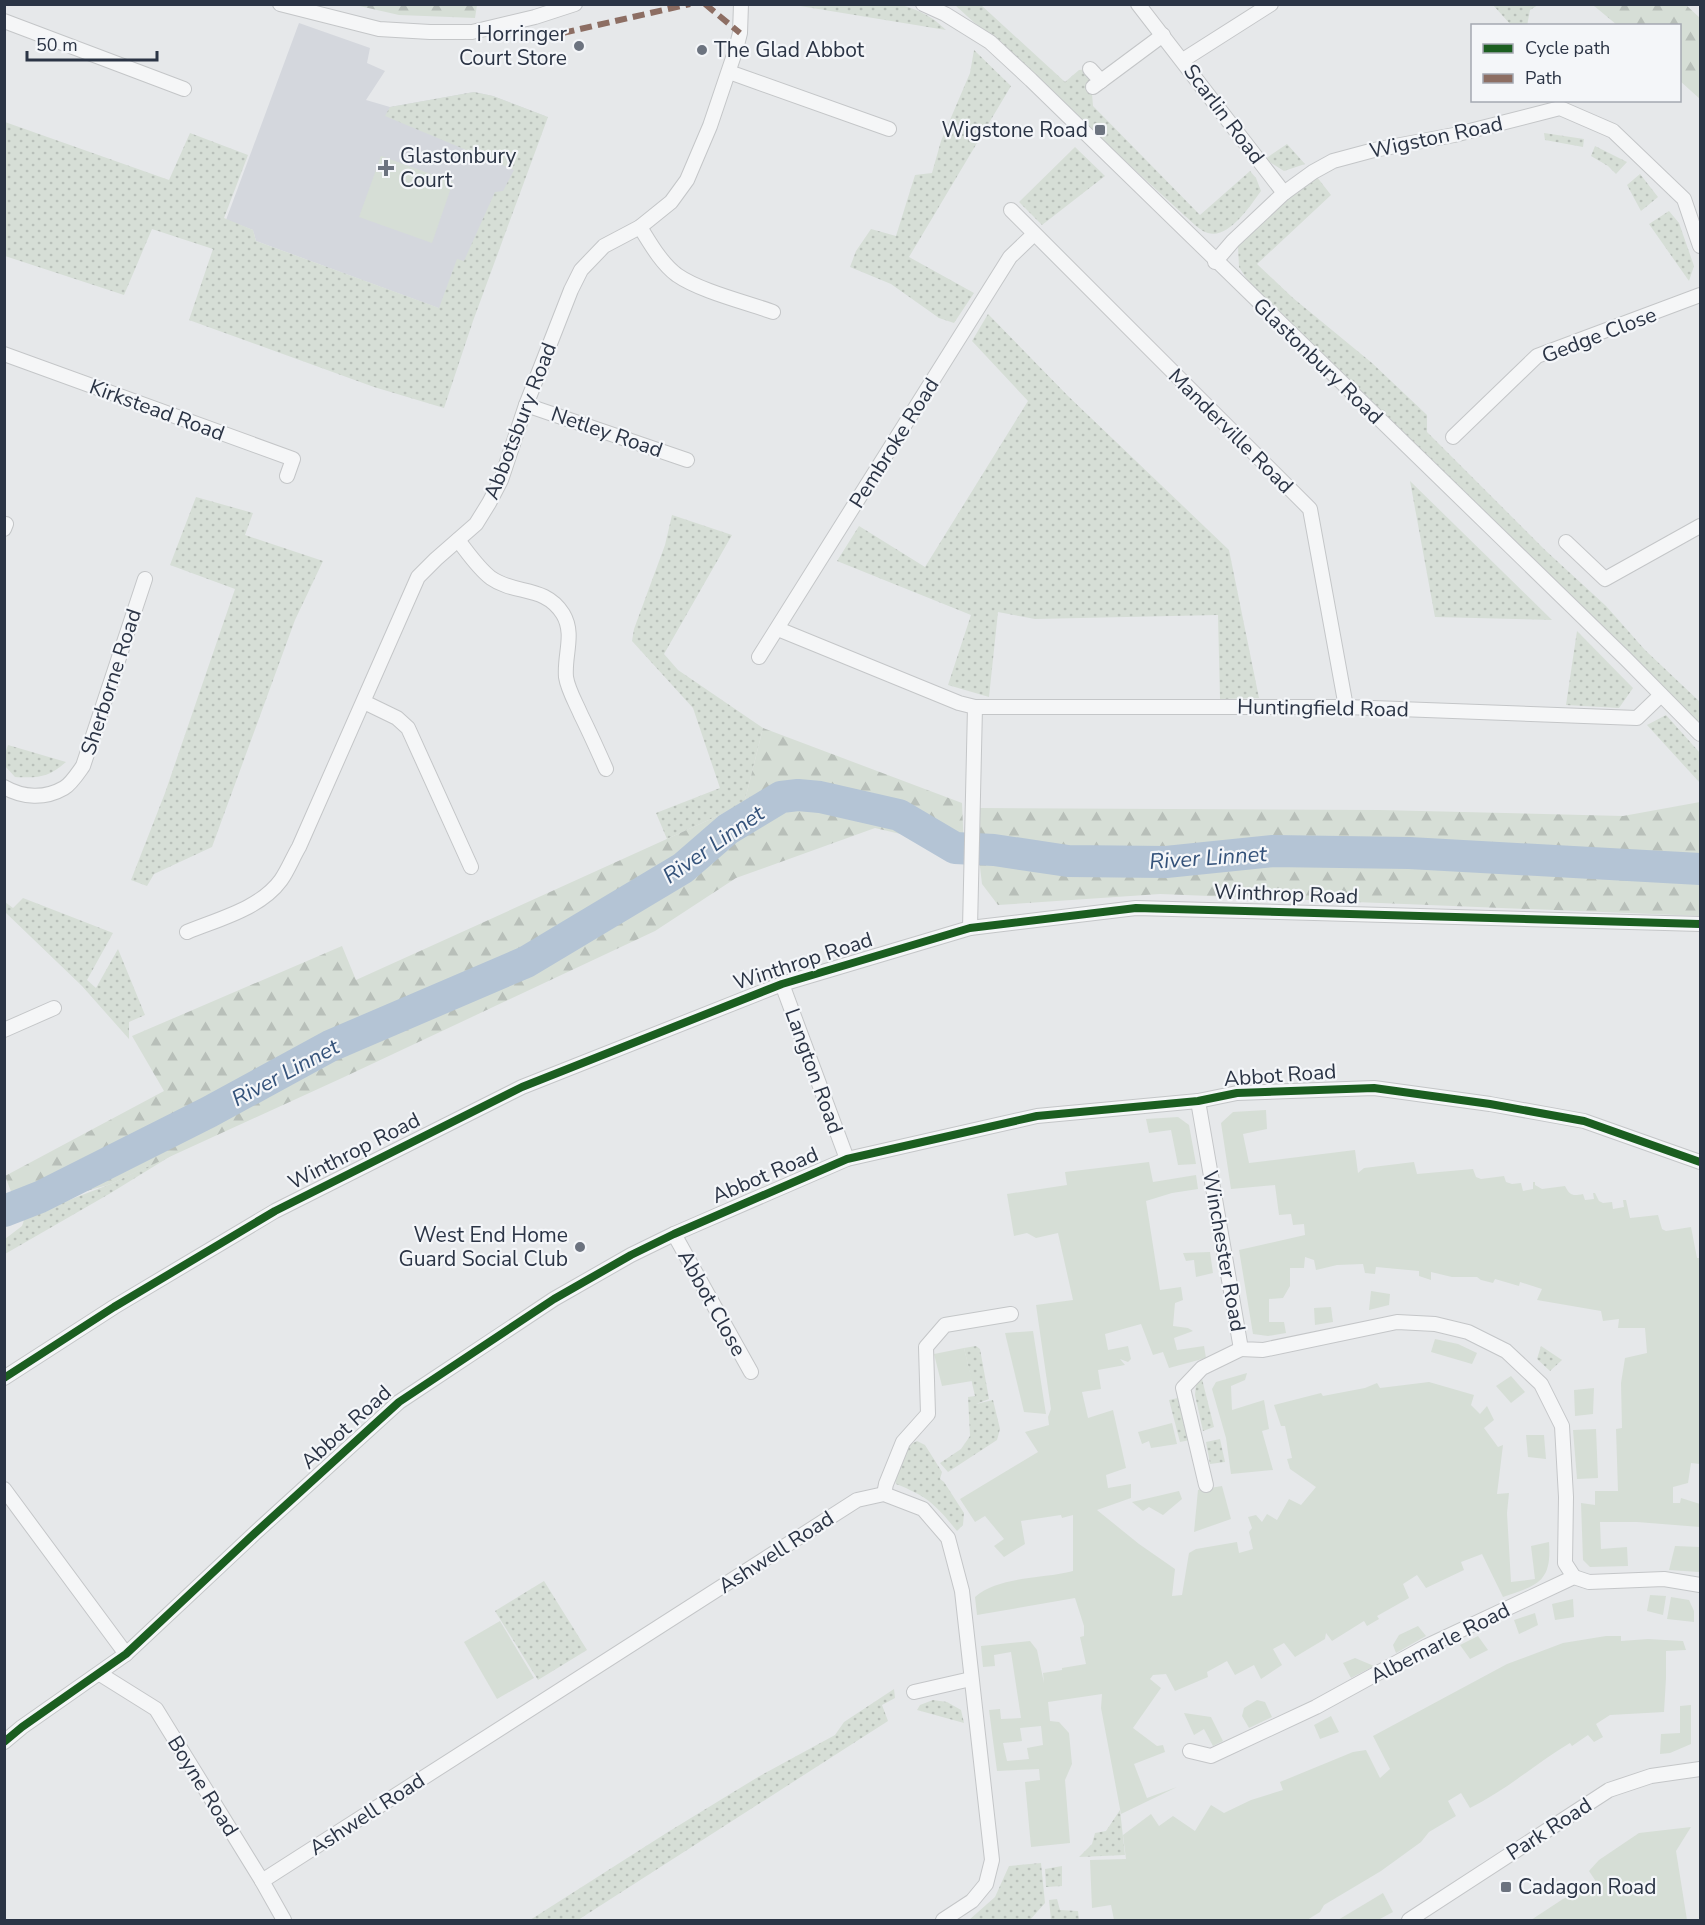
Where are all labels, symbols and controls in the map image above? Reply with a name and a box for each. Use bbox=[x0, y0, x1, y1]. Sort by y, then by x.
place label: Horringer Court Store bbox=[459, 20, 567, 72]
scale bar bbox=[27, 24, 158, 62]
legend bbox=[1471, 24, 1681, 102]
text: 50 m bbox=[36, 33, 78, 57]
place label: The Glad Abbot bbox=[714, 36, 865, 64]
text: Cycle path bbox=[1525, 36, 1610, 60]
marker: Horringer Court Store bbox=[572, 39, 586, 53]
marker: The Glad Abbot bbox=[695, 43, 709, 57]
street label: Scarlin Road bbox=[1177, 58, 1271, 170]
text: Path bbox=[1525, 66, 1562, 90]
street label: Wigston Road bbox=[1367, 109, 1505, 165]
place label: Wigstone Road bbox=[941, 116, 1088, 144]
marker: Wigstone Road bbox=[1093, 123, 1107, 137]
place label: Glastonbury Court bbox=[400, 142, 517, 194]
marker: Glastonbury Court bbox=[377, 159, 395, 177]
street label: Glastonbury Road bbox=[1247, 292, 1389, 430]
street label: Gedge Close bbox=[1538, 300, 1660, 370]
street label: Abbotsbury Road bbox=[477, 338, 563, 504]
street label: Manderville Road bbox=[1162, 362, 1300, 500]
street label: Pembroke Road bbox=[843, 372, 945, 514]
street label: Kirkstead Road bbox=[86, 373, 228, 447]
street label: Netley Road bbox=[547, 400, 667, 464]
street label: Sherborne Road bbox=[74, 605, 148, 759]
street label: Huntingfield Road bbox=[1237, 693, 1409, 723]
water label: River Linnet bbox=[657, 798, 771, 891]
water label: River Linnet bbox=[1148, 839, 1269, 877]
street label: Winthrop Road bbox=[1213, 877, 1359, 911]
street label: Winthrop Road bbox=[730, 925, 876, 997]
street label: Langton Road bbox=[778, 1004, 850, 1138]
water label: River Linnet bbox=[226, 1031, 346, 1114]
street label: Abbot Road bbox=[1223, 1057, 1337, 1093]
street label: Winthrop Road bbox=[283, 1106, 425, 1196]
street label: Abbot Road bbox=[708, 1140, 822, 1210]
street label: Winchester Road bbox=[1196, 1168, 1252, 1334]
place label: West End Home Guard Social Club bbox=[399, 1221, 568, 1273]
marker: West End Home Guard Social Club bbox=[573, 1240, 587, 1254]
street label: Abbot Close bbox=[671, 1245, 753, 1361]
street label: Abbot Road bbox=[295, 1379, 397, 1475]
street label: Ashwell Road bbox=[713, 1504, 839, 1600]
street label: Albemarle Road bbox=[1365, 1596, 1515, 1690]
street label: Boyne Road bbox=[161, 1730, 245, 1842]
street label: Ashwell Road bbox=[304, 1766, 430, 1862]
street label: Park Road bbox=[1501, 1791, 1597, 1867]
place label: Cadagon Road bbox=[1518, 1873, 1656, 1901]
marker: Cadagon Road bbox=[1499, 1880, 1513, 1894]

